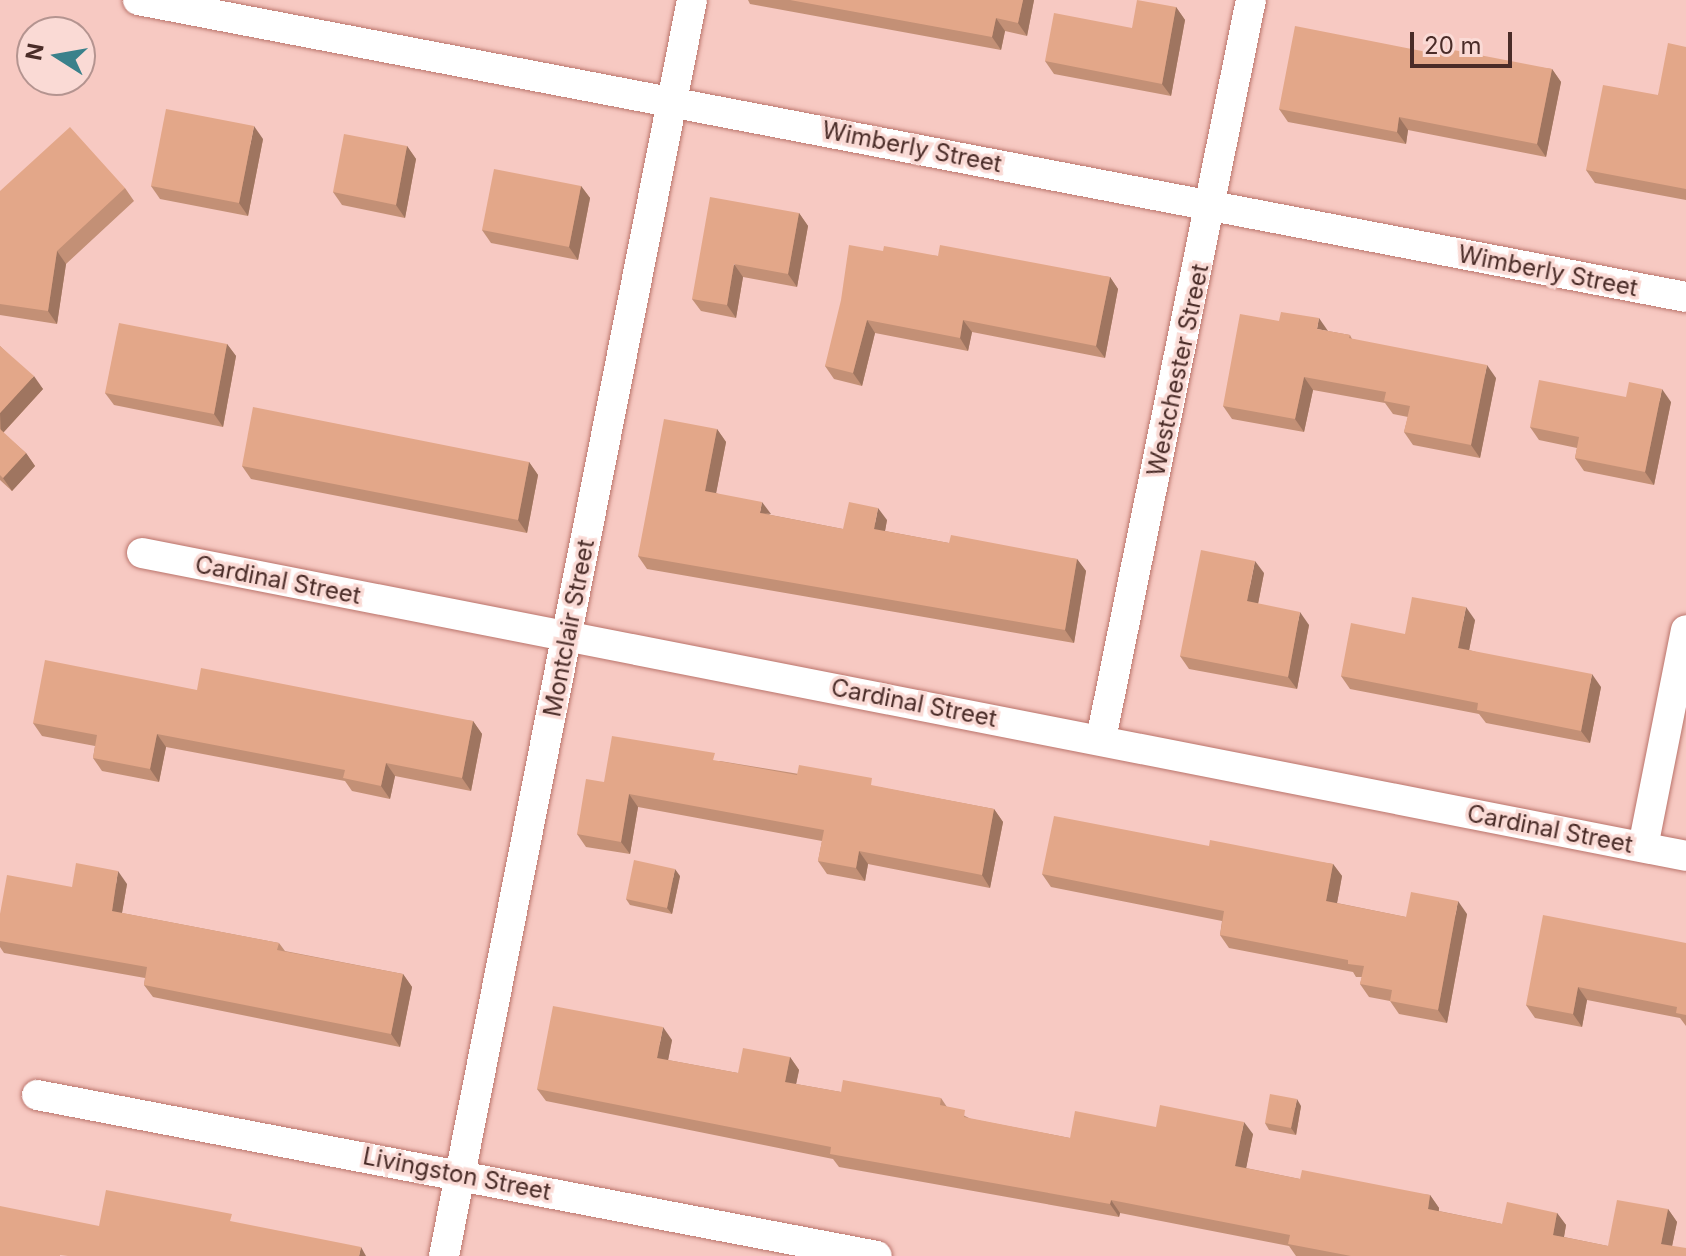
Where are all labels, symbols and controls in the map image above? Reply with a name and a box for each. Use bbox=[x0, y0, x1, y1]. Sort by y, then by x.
north arrow bbox=[16, 16, 96, 96]
scale bar bbox=[1414, 16, 1516, 66]
text: 20 m bbox=[1424, 31, 1482, 60]
text: N bbox=[20, 41, 49, 63]
street label: Wimberly Street bbox=[820, 115, 1004, 179]
street label: Wimberly Street bbox=[1456, 239, 1640, 303]
street label: Westchester Street bbox=[1141, 261, 1215, 479]
street label: Montclair Street bbox=[538, 537, 600, 719]
street label: Cardinal Street bbox=[193, 550, 363, 610]
street label: Cardinal Street bbox=[829, 673, 999, 733]
street label: Cardinal Street bbox=[1465, 799, 1635, 859]
street label: Livingston Street bbox=[361, 1142, 553, 1206]

